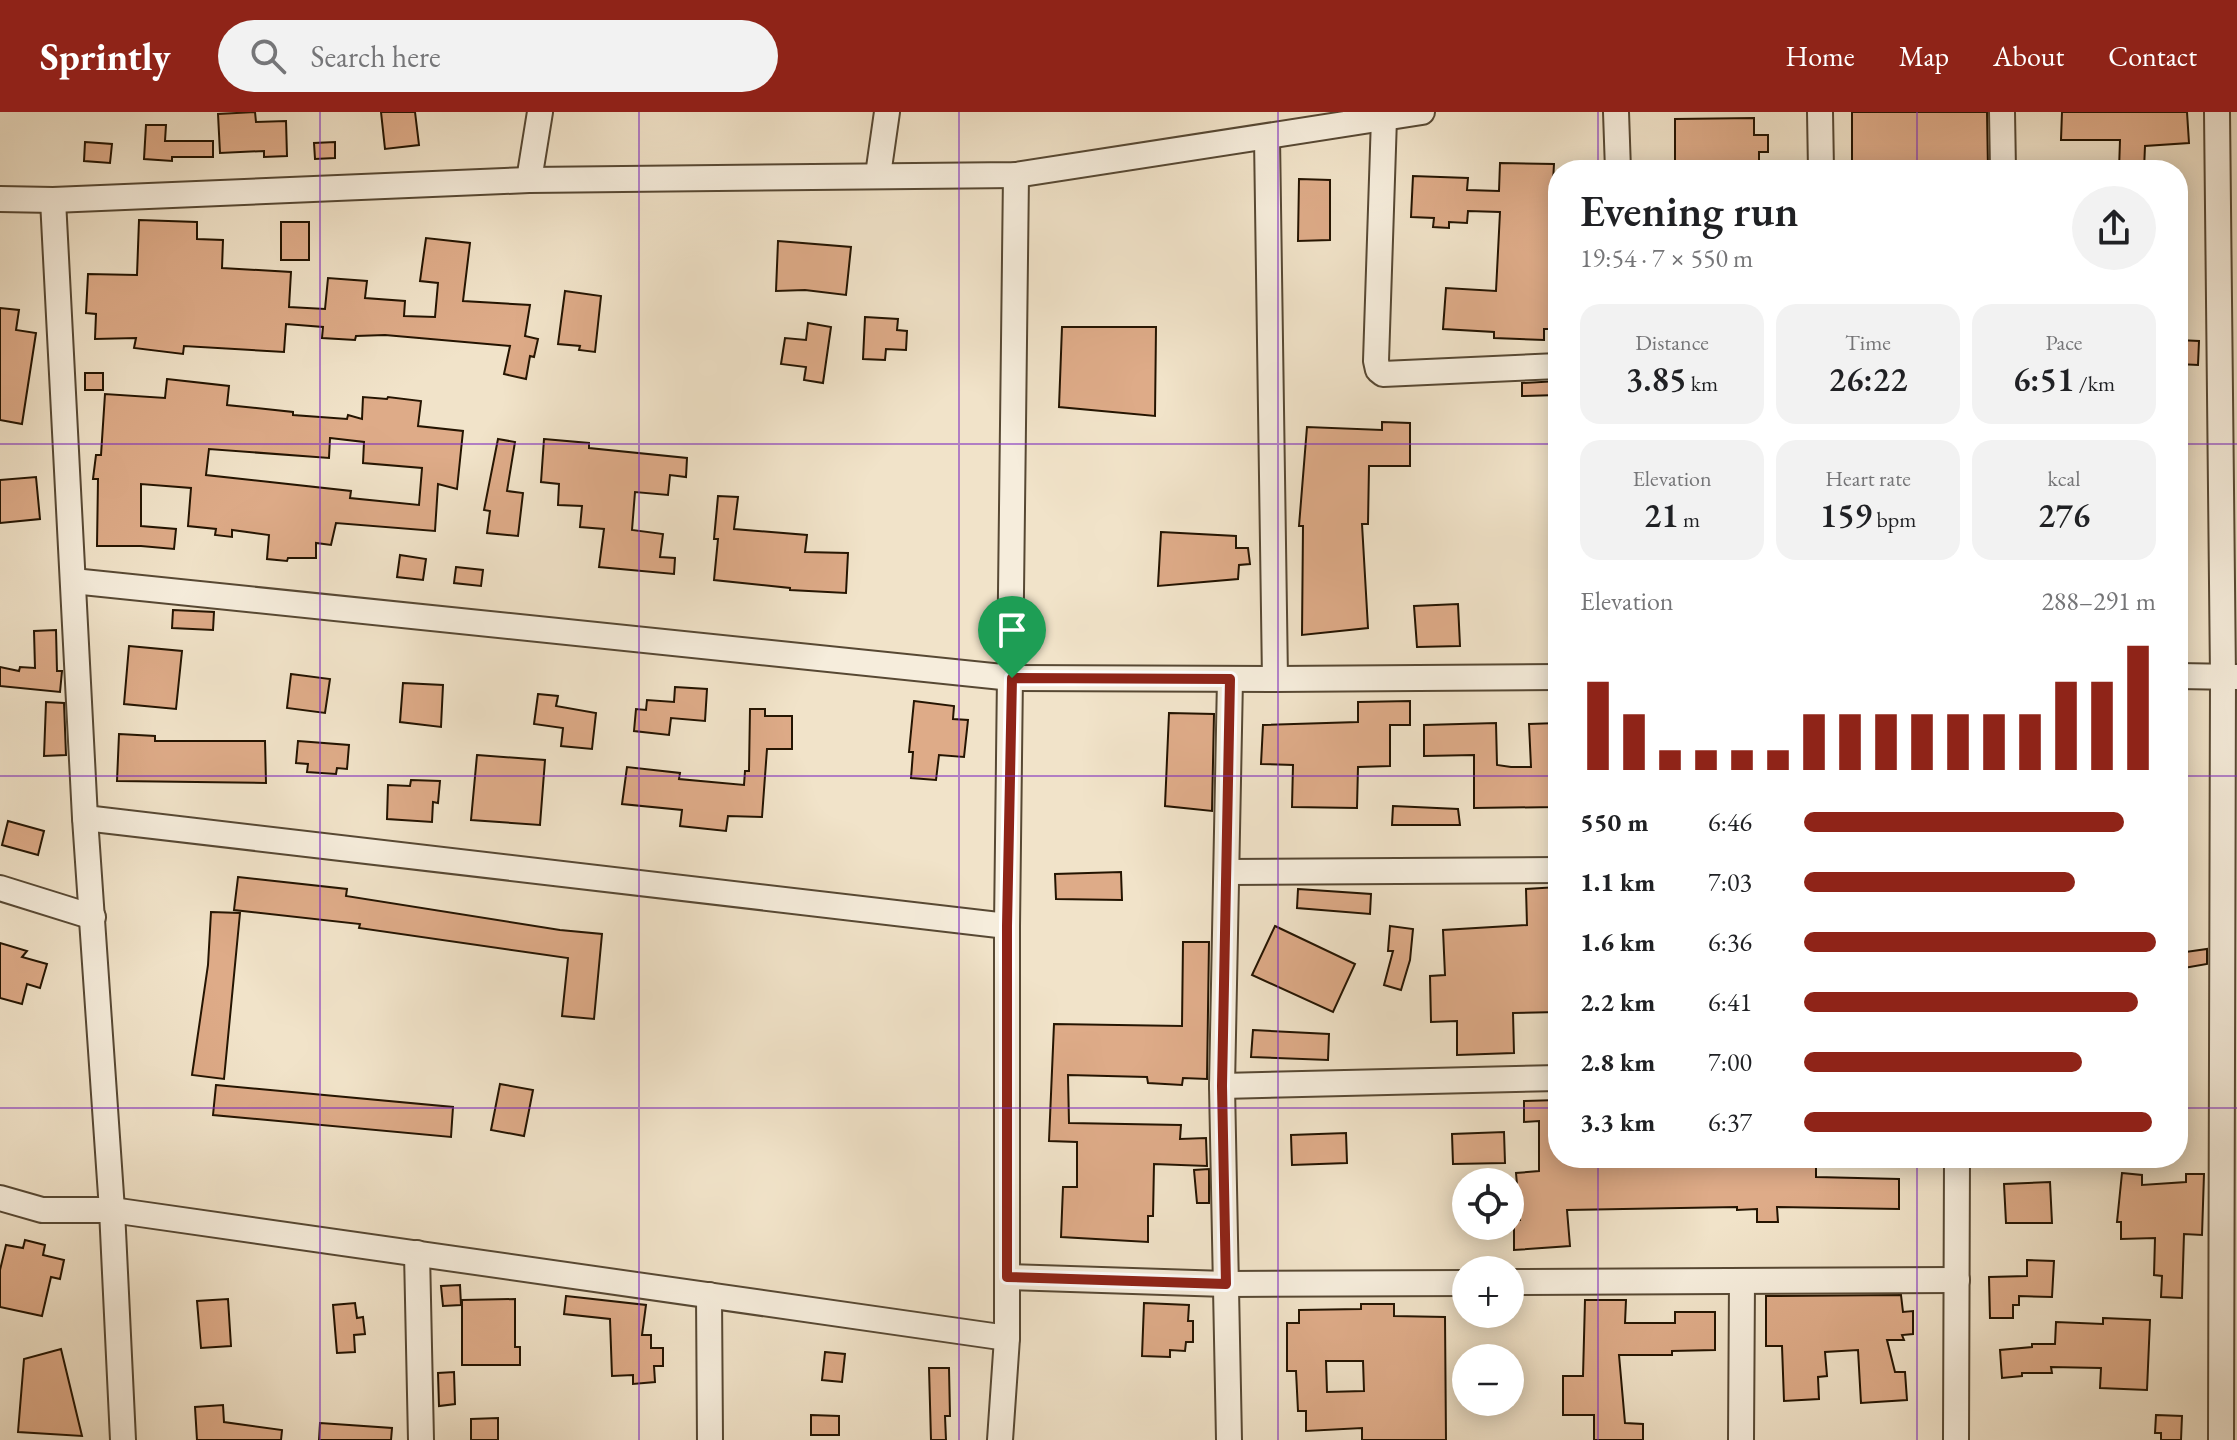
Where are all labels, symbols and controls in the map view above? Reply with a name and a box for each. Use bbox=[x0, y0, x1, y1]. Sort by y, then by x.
search box bbox=[218, 20, 778, 92]
text: Sprintly bbox=[40, 32, 170, 81]
icon: search bbox=[246, 34, 290, 78]
text: Search here bbox=[310, 37, 441, 76]
text: Home bbox=[1785, 38, 1855, 74]
text: Map bbox=[1899, 38, 1949, 74]
text: About bbox=[1993, 38, 2064, 74]
text: Contact bbox=[2108, 38, 2197, 74]
text: Evening run bbox=[1580, 182, 1799, 239]
button: share bbox=[2072, 186, 2156, 270]
text: 19:54 · 7 × 550 m bbox=[1580, 241, 1753, 275]
text: Distance bbox=[1635, 328, 1709, 357]
text: Time bbox=[1845, 328, 1891, 357]
text: Pace bbox=[2046, 328, 2082, 357]
text: 3.85 bbox=[1626, 357, 1686, 401]
text: 26:22 bbox=[1829, 357, 1907, 401]
text: 6:51 bbox=[2013, 357, 2074, 401]
text: km bbox=[1686, 369, 1718, 398]
text: /km bbox=[2074, 369, 2115, 398]
text: Elevation bbox=[1632, 464, 1712, 493]
text: Heart rate bbox=[1825, 464, 1911, 493]
text: kcal bbox=[2047, 464, 2081, 493]
text: 21 bbox=[1644, 493, 1679, 537]
text: 159 bbox=[1820, 493, 1872, 537]
text: 276 bbox=[2038, 493, 2090, 537]
text: m bbox=[1679, 505, 1700, 534]
text: bpm bbox=[1872, 505, 1916, 534]
text: Elevation bbox=[1580, 584, 1674, 618]
text: 288–291 m bbox=[2041, 584, 2156, 618]
pin bbox=[978, 596, 1046, 678]
icon: arrive bbox=[990, 608, 1034, 652]
text: 550 m bbox=[1580, 805, 1648, 839]
text: 6:46 bbox=[1708, 805, 1752, 839]
text: 1.1 km bbox=[1580, 865, 1655, 899]
text: 7:03 bbox=[1708, 865, 1752, 899]
text: 1.6 km bbox=[1580, 925, 1655, 959]
text: 6:36 bbox=[1708, 925, 1752, 959]
text: 2.2 km bbox=[1580, 985, 1655, 1019]
text: 6:41 bbox=[1708, 985, 1752, 1019]
text: 2.8 km bbox=[1580, 1045, 1655, 1079]
text: 7:00 bbox=[1708, 1045, 1752, 1079]
text: 3.3 km bbox=[1580, 1105, 1655, 1139]
text: 6:37 bbox=[1708, 1105, 1752, 1139]
map controls bbox=[1452, 1168, 1524, 1416]
button: locate bbox=[1452, 1168, 1524, 1240]
button: + bbox=[1452, 1256, 1524, 1328]
button: − bbox=[1452, 1344, 1524, 1416]

